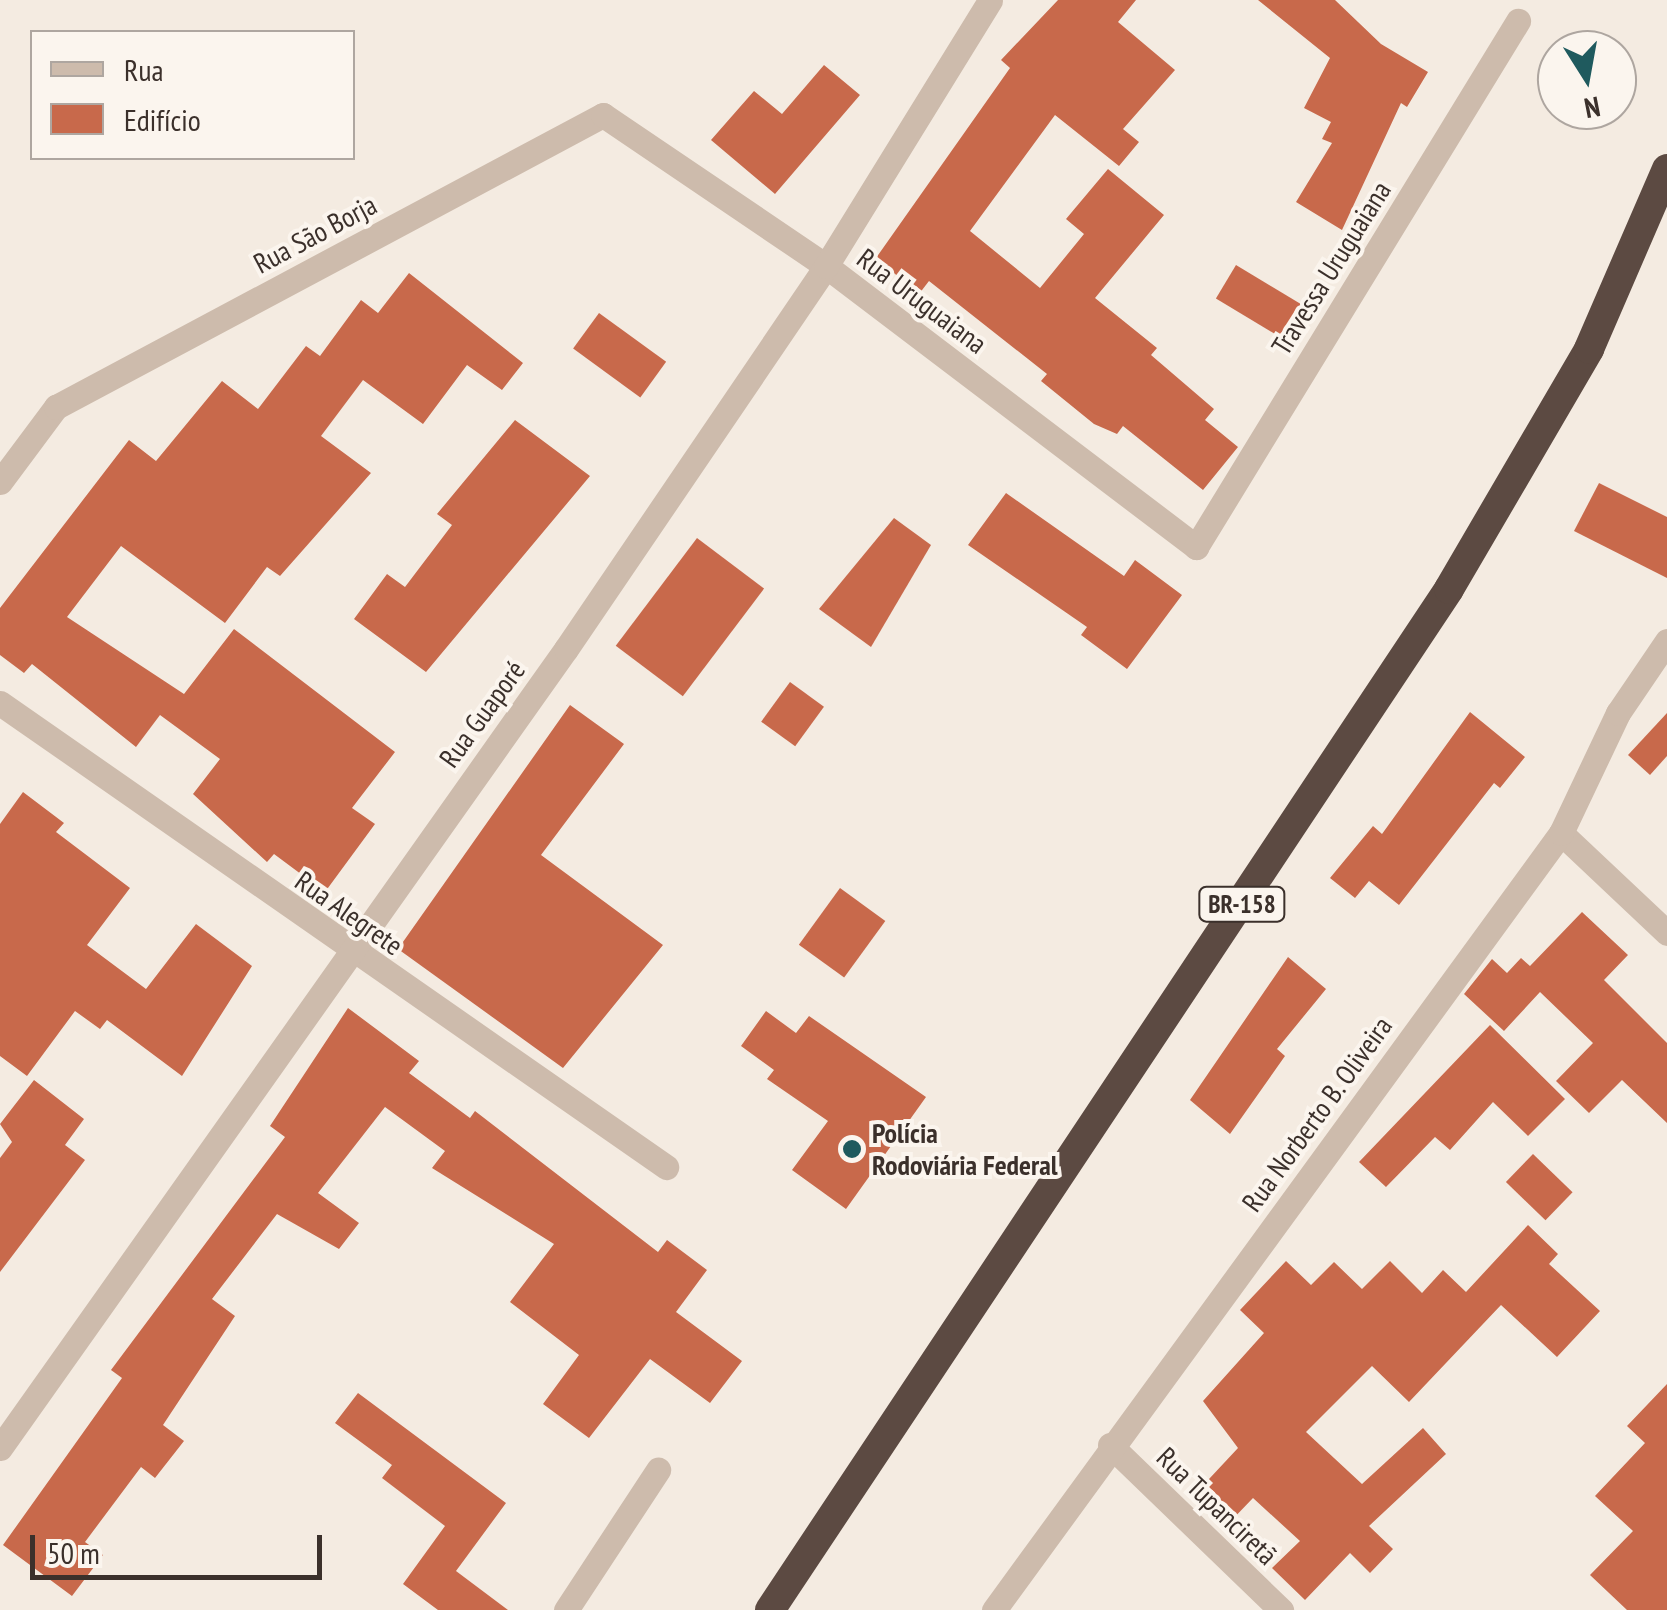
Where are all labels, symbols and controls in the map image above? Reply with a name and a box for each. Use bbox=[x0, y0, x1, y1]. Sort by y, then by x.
legend bbox=[30, 30, 355, 160]
north arrow bbox=[1537, 30, 1637, 130]
text: Rua bbox=[124, 50, 163, 89]
text: N bbox=[1581, 88, 1603, 128]
text: Edifício bbox=[124, 100, 201, 139]
street label: Travessa Uruguaiana bbox=[1264, 175, 1398, 361]
street label: Rua São Borja bbox=[248, 188, 382, 280]
street label: Rua Uruguaiana bbox=[851, 241, 993, 361]
street label: Rua Guaporé bbox=[432, 654, 532, 774]
street label: Rua Alegrete bbox=[288, 864, 410, 962]
road number: BR-158 bbox=[1197, 884, 1287, 924]
street label: Rua Norberto B. Oliveira bbox=[1234, 1009, 1400, 1219]
place label: Polícia Rodoviária Federal bbox=[872, 1116, 1058, 1182]
marker: Polícia Rodoviária Federal bbox=[841, 1138, 863, 1160]
street label: Rua Tupanciretã bbox=[1150, 1440, 1284, 1572]
scale bar bbox=[35, 1515, 328, 1577]
text: 50 m bbox=[47, 1533, 100, 1572]

